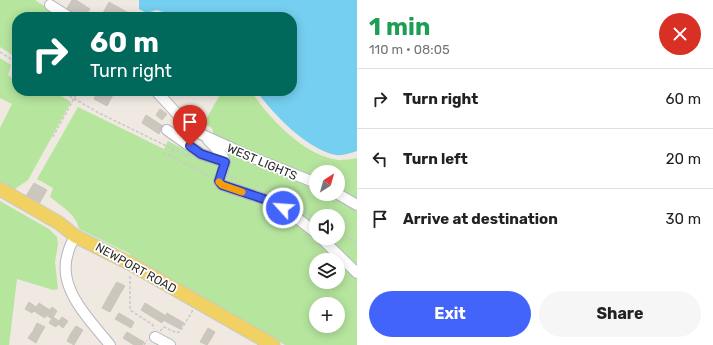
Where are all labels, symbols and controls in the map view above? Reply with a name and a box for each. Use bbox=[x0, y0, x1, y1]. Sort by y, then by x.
text: 1 min bbox=[369, 13, 430, 41]
button: close bbox=[659, 13, 701, 55]
text: 60 m bbox=[90, 26, 159, 59]
icon: right bbox=[24, 28, 76, 80]
text: 110 m · 08:05 bbox=[369, 42, 450, 57]
text: Turn right bbox=[90, 60, 172, 82]
icon: right bbox=[369, 88, 391, 110]
text: Turn right bbox=[403, 90, 478, 108]
text: 60 m bbox=[665, 90, 701, 108]
pin bbox=[173, 105, 207, 146]
icon: arrive bbox=[179, 111, 201, 133]
street label: WEST LIGHTS bbox=[225, 141, 299, 183]
icon: left bbox=[369, 148, 391, 170]
text: Turn left bbox=[403, 150, 468, 168]
text: 20 m bbox=[666, 150, 701, 168]
north arrow bbox=[309, 165, 345, 201]
map controls bbox=[309, 165, 345, 333]
position arrow bbox=[262, 187, 304, 229]
icon: arrive bbox=[369, 208, 391, 230]
button: sound bbox=[309, 209, 345, 245]
text: Arrive at destination bbox=[403, 210, 558, 228]
text: 30 m bbox=[665, 210, 701, 228]
street label: NEWPORT ROAD bbox=[93, 240, 179, 296]
button: layers bbox=[309, 253, 345, 289]
button: Exit bbox=[369, 291, 531, 337]
button: Share bbox=[539, 291, 701, 337]
button: + bbox=[309, 297, 345, 333]

